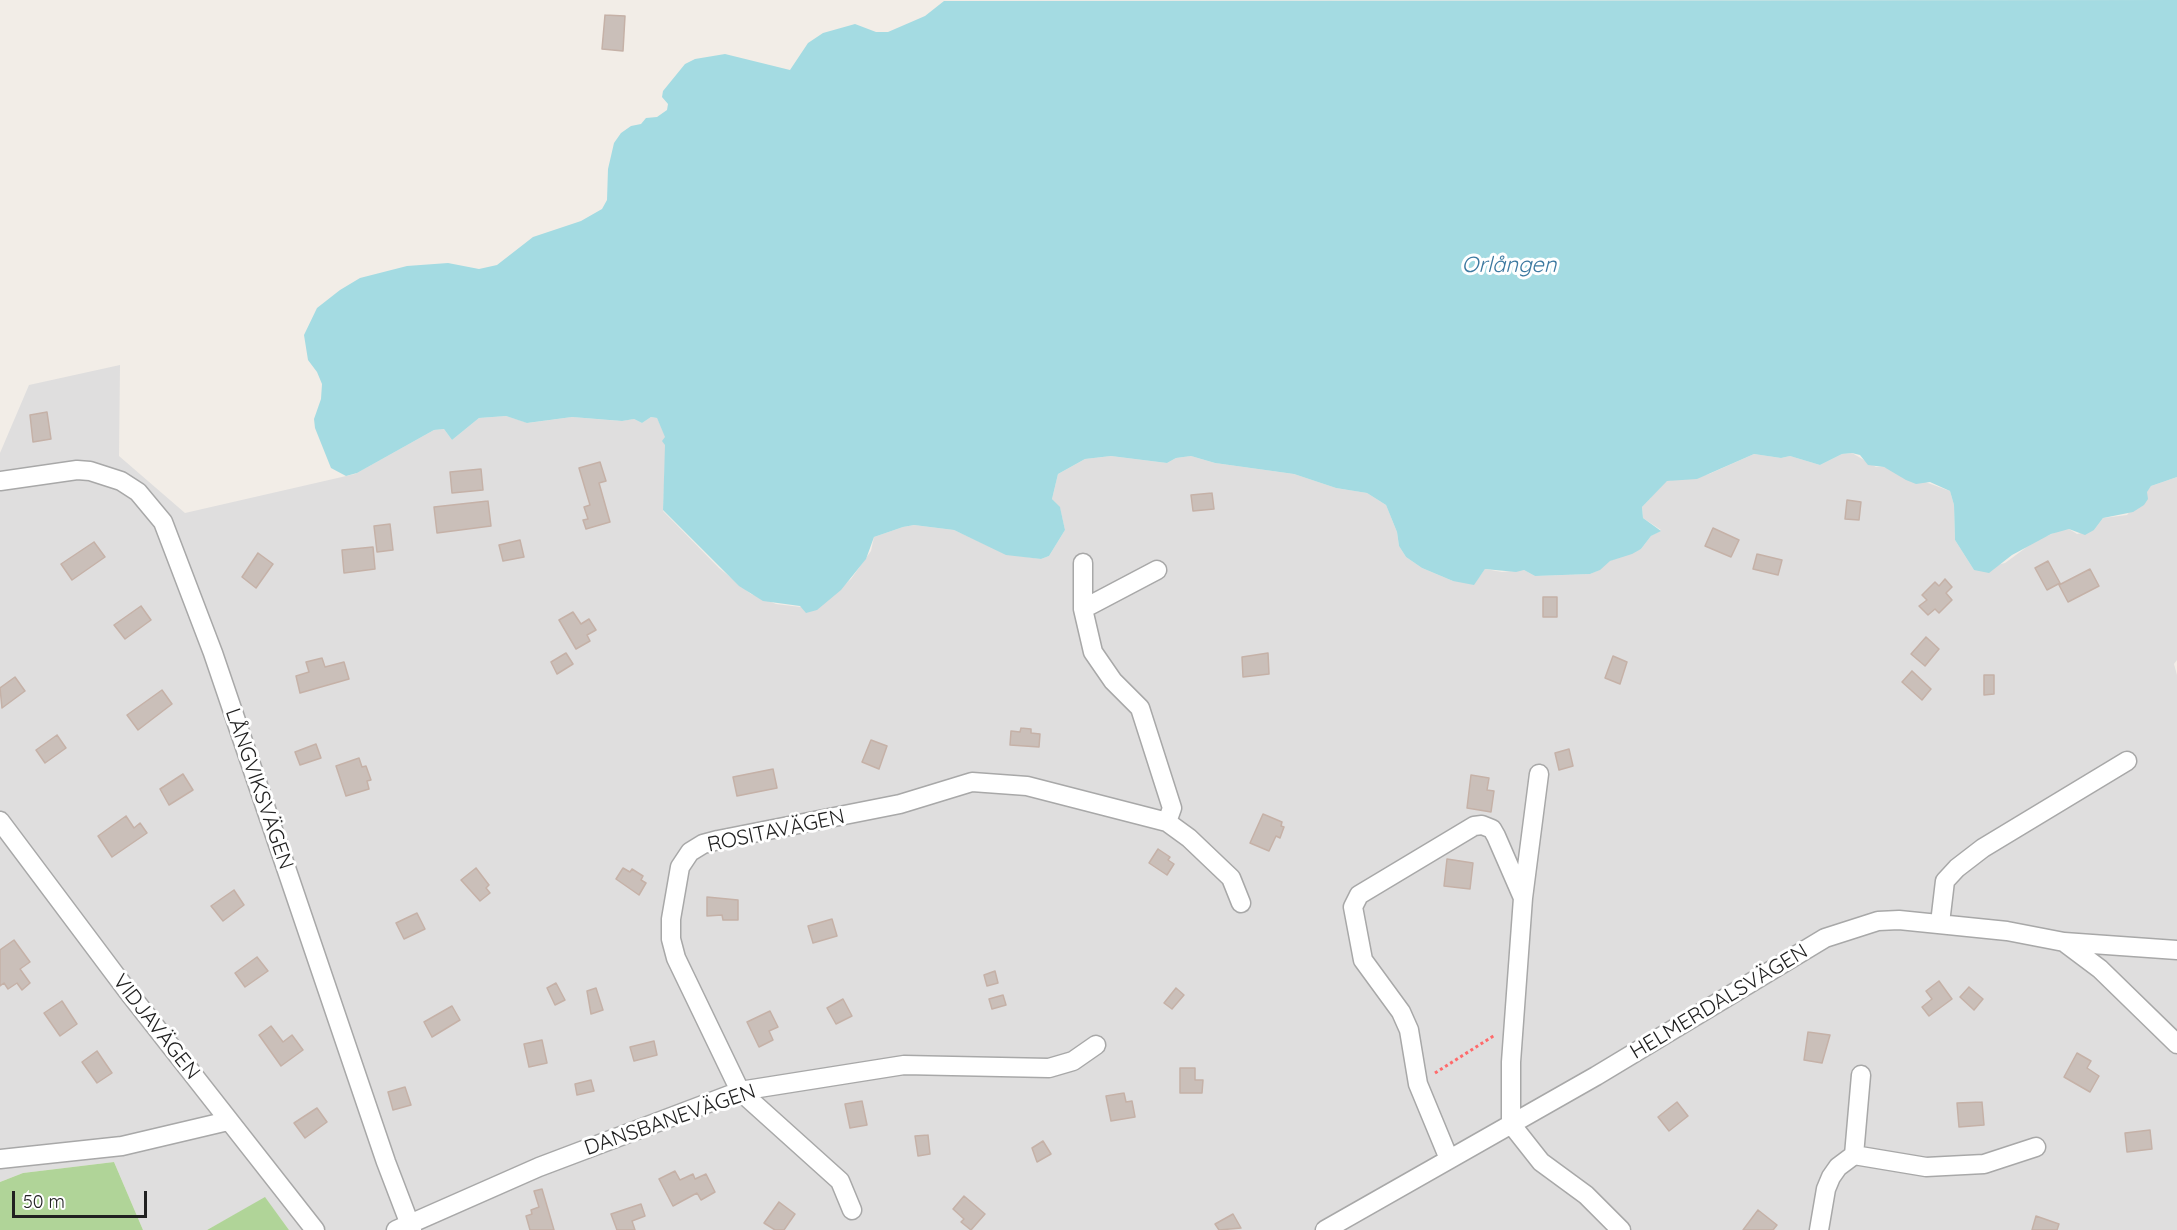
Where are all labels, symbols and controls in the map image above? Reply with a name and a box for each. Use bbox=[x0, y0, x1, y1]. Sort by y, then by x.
water label: Orlången bbox=[1462, 252, 1556, 278]
street label: LÅNGVIKSVÄGEN bbox=[220, 705, 298, 873]
street label: ROSITAVÄGEN bbox=[705, 804, 847, 858]
street label: HELMERDALSVÄGEN bbox=[1626, 939, 1812, 1065]
street label: VIDJAVÄGEN bbox=[107, 969, 205, 1085]
street label: DANSBANEVÄGEN bbox=[581, 1079, 759, 1161]
scale bar bbox=[15, 1179, 150, 1217]
text: 50 m bbox=[23, 1190, 65, 1213]

